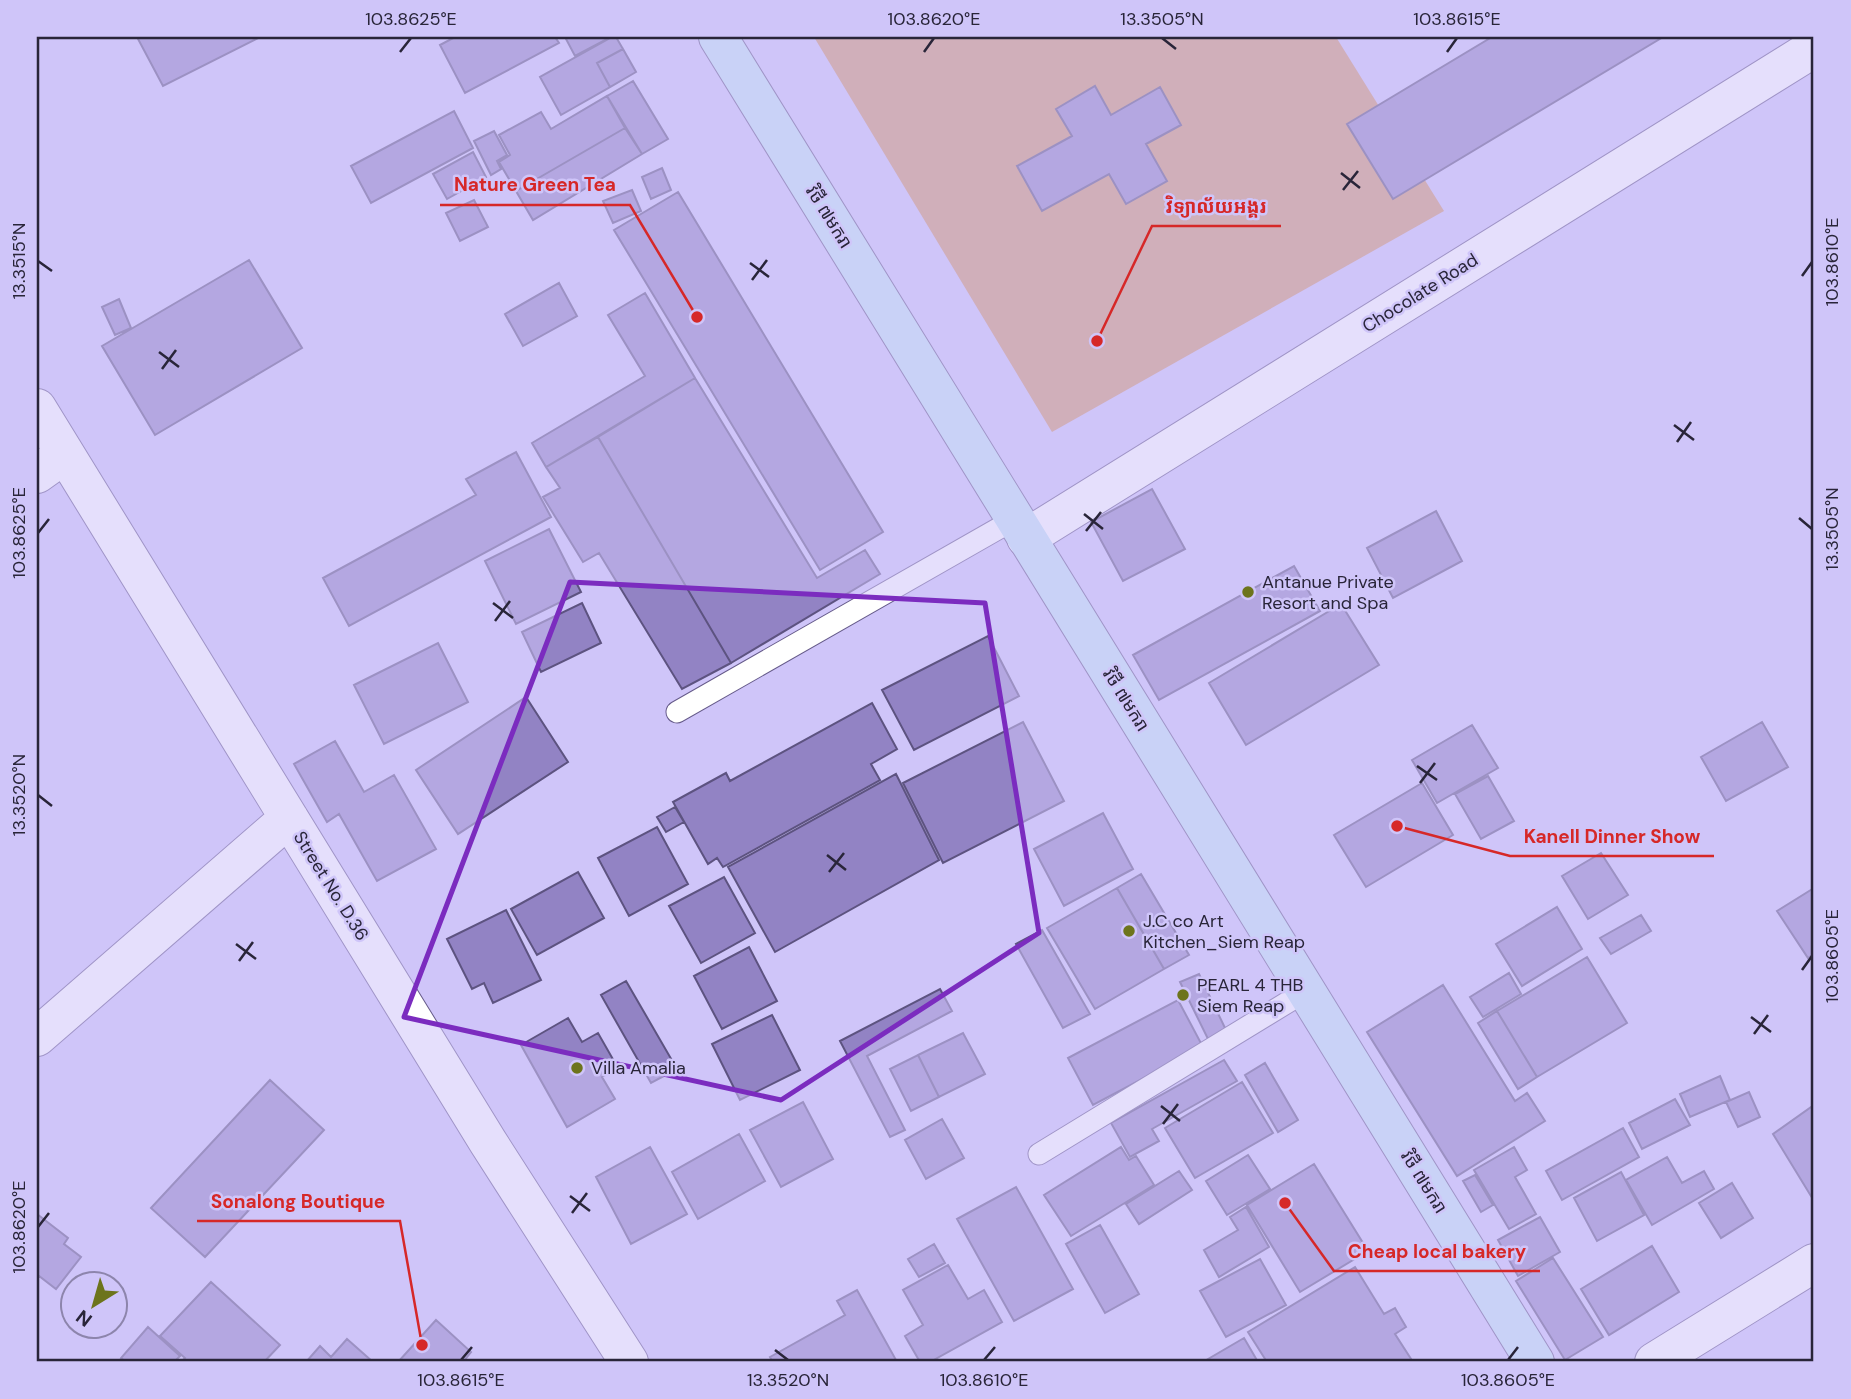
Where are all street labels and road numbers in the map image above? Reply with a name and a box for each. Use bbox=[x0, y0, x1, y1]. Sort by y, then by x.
street label: វិថី ៧មករា bbox=[800, 180, 858, 253]
street label: Chocolate Road bbox=[1358, 248, 1482, 338]
street label: វិថី ៧មករា bbox=[1097, 663, 1155, 736]
street label: Street No. D.36 bbox=[288, 827, 374, 945]
street label: វិថី ៧មករា bbox=[1395, 1145, 1453, 1218]

